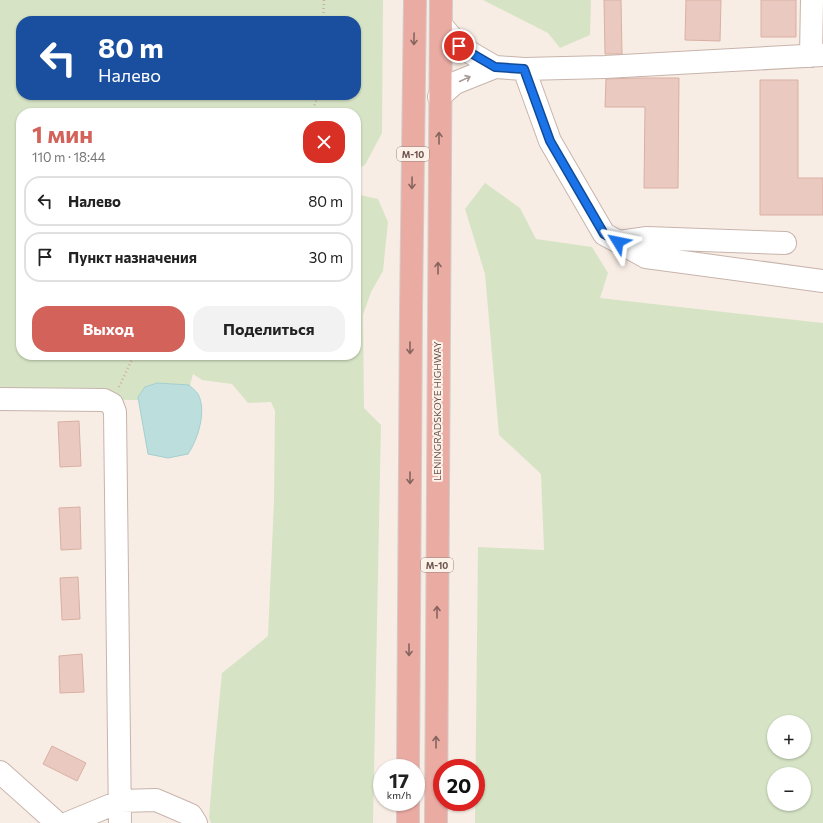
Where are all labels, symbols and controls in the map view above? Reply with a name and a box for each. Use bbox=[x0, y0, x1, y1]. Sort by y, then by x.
pin bbox=[442, 29, 476, 63]
text: 80 m bbox=[98, 30, 164, 64]
icon: left bbox=[32, 32, 84, 84]
one-way arrow bbox=[411, 32, 418, 45]
icon: arrive bbox=[448, 35, 470, 57]
text: Налево bbox=[98, 64, 161, 86]
one-way arrow bbox=[459, 74, 471, 82]
text: 1 мин bbox=[32, 119, 93, 148]
button: close bbox=[303, 121, 345, 163]
one-way arrow bbox=[435, 132, 443, 145]
road number: М-10 bbox=[397, 147, 429, 161]
text: 110 m · 18:44 bbox=[32, 149, 106, 165]
one-way arrow bbox=[409, 176, 416, 189]
icon: left bbox=[34, 190, 56, 212]
text: Налево bbox=[68, 192, 121, 210]
text: 80 m bbox=[308, 192, 343, 210]
position arrow bbox=[597, 221, 639, 263]
icon: arrive bbox=[34, 246, 56, 268]
text: Пункт назначения bbox=[68, 248, 197, 266]
text: 30 m bbox=[309, 248, 343, 266]
one-way arrow bbox=[434, 262, 442, 275]
button: Выход bbox=[32, 306, 185, 352]
button: Поделиться bbox=[193, 306, 345, 352]
one-way arrow bbox=[407, 341, 414, 354]
street label: LENINGRADSKOYE HIGHWAY bbox=[431, 341, 443, 481]
one-way arrow bbox=[406, 471, 414, 484]
road number: М-10 bbox=[421, 558, 453, 572]
one-way arrow bbox=[433, 606, 441, 619]
one-way arrow bbox=[405, 643, 413, 656]
map controls bbox=[767, 715, 811, 811]
button: + bbox=[767, 715, 811, 759]
one-way arrow bbox=[432, 736, 440, 749]
speed limit sign: 20 bbox=[433, 759, 485, 811]
button: − bbox=[767, 767, 811, 811]
text: 17 bbox=[389, 768, 409, 792]
text: km/h bbox=[387, 789, 411, 801]

